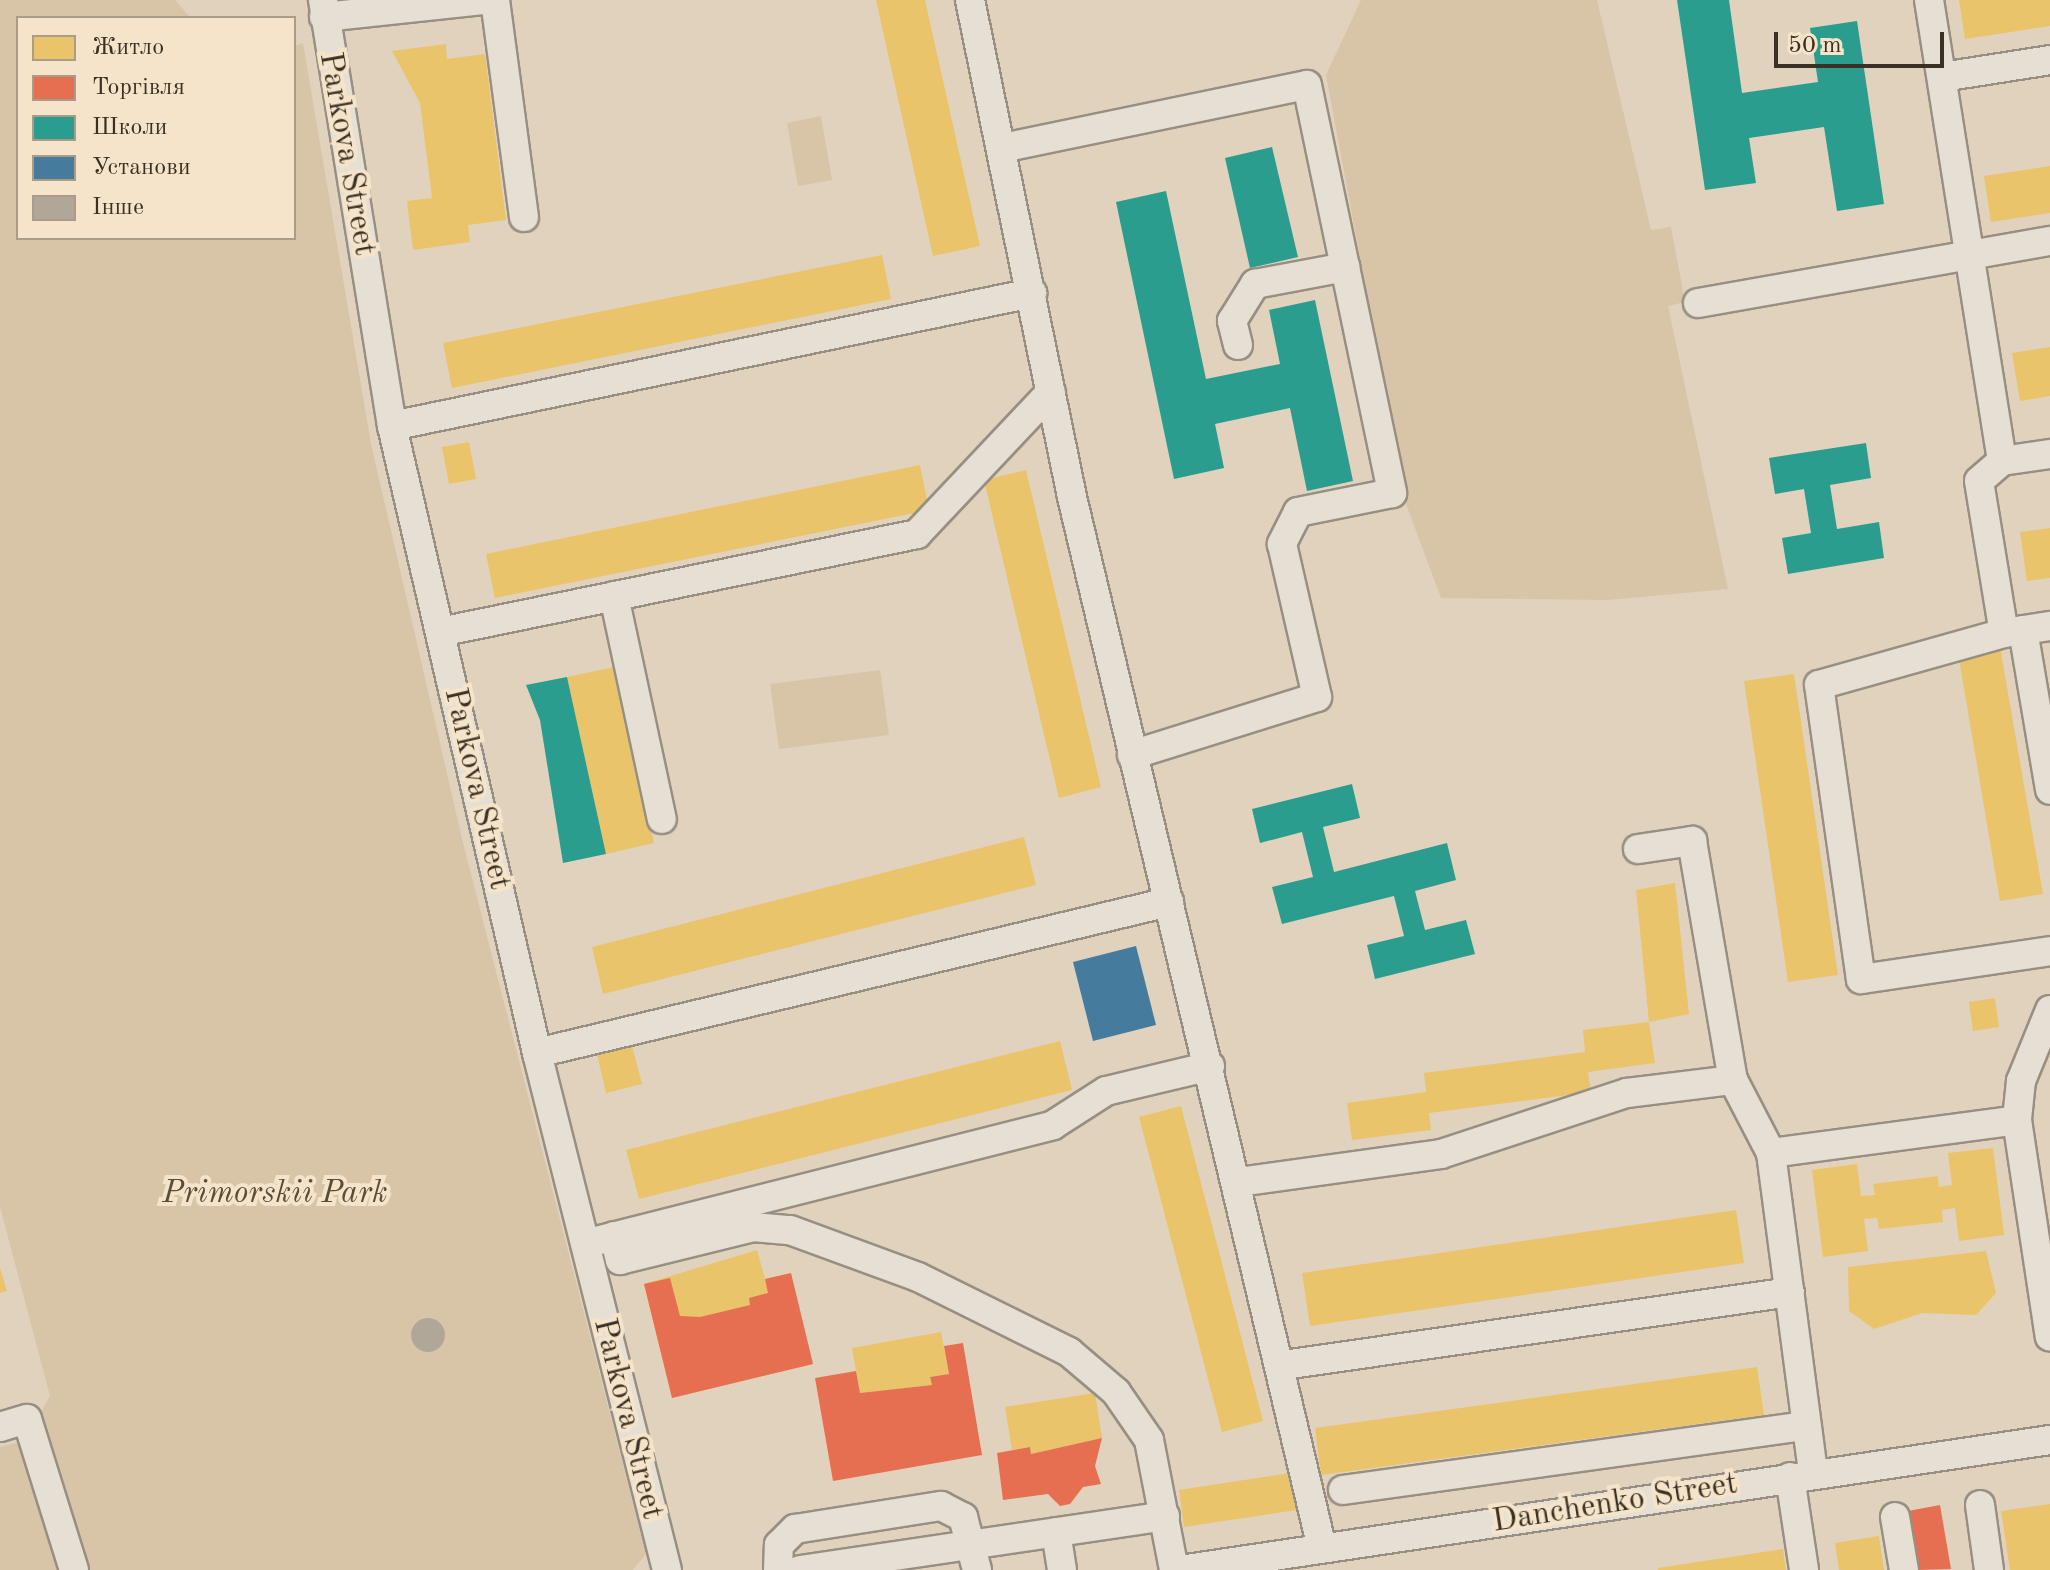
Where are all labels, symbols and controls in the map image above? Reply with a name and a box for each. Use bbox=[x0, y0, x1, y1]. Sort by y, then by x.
legend bbox=[16, 16, 296, 240]
scale bar bbox=[1778, 16, 1948, 66]
text: 50 m bbox=[1788, 34, 1842, 58]
text: Житло bbox=[92, 36, 164, 60]
street label: Parkova Street bbox=[309, 49, 383, 259]
text: Торгівля bbox=[92, 76, 185, 100]
text: Школи bbox=[92, 116, 167, 140]
text: Установи bbox=[92, 156, 191, 180]
text: Інше bbox=[92, 196, 144, 220]
street label: Parkova Street bbox=[434, 684, 518, 894]
park label: Primorskii Park bbox=[162, 1175, 388, 1213]
street label: Parkova Street bbox=[583, 1314, 671, 1524]
street label: Danchenko Street bbox=[1490, 1466, 1740, 1542]

